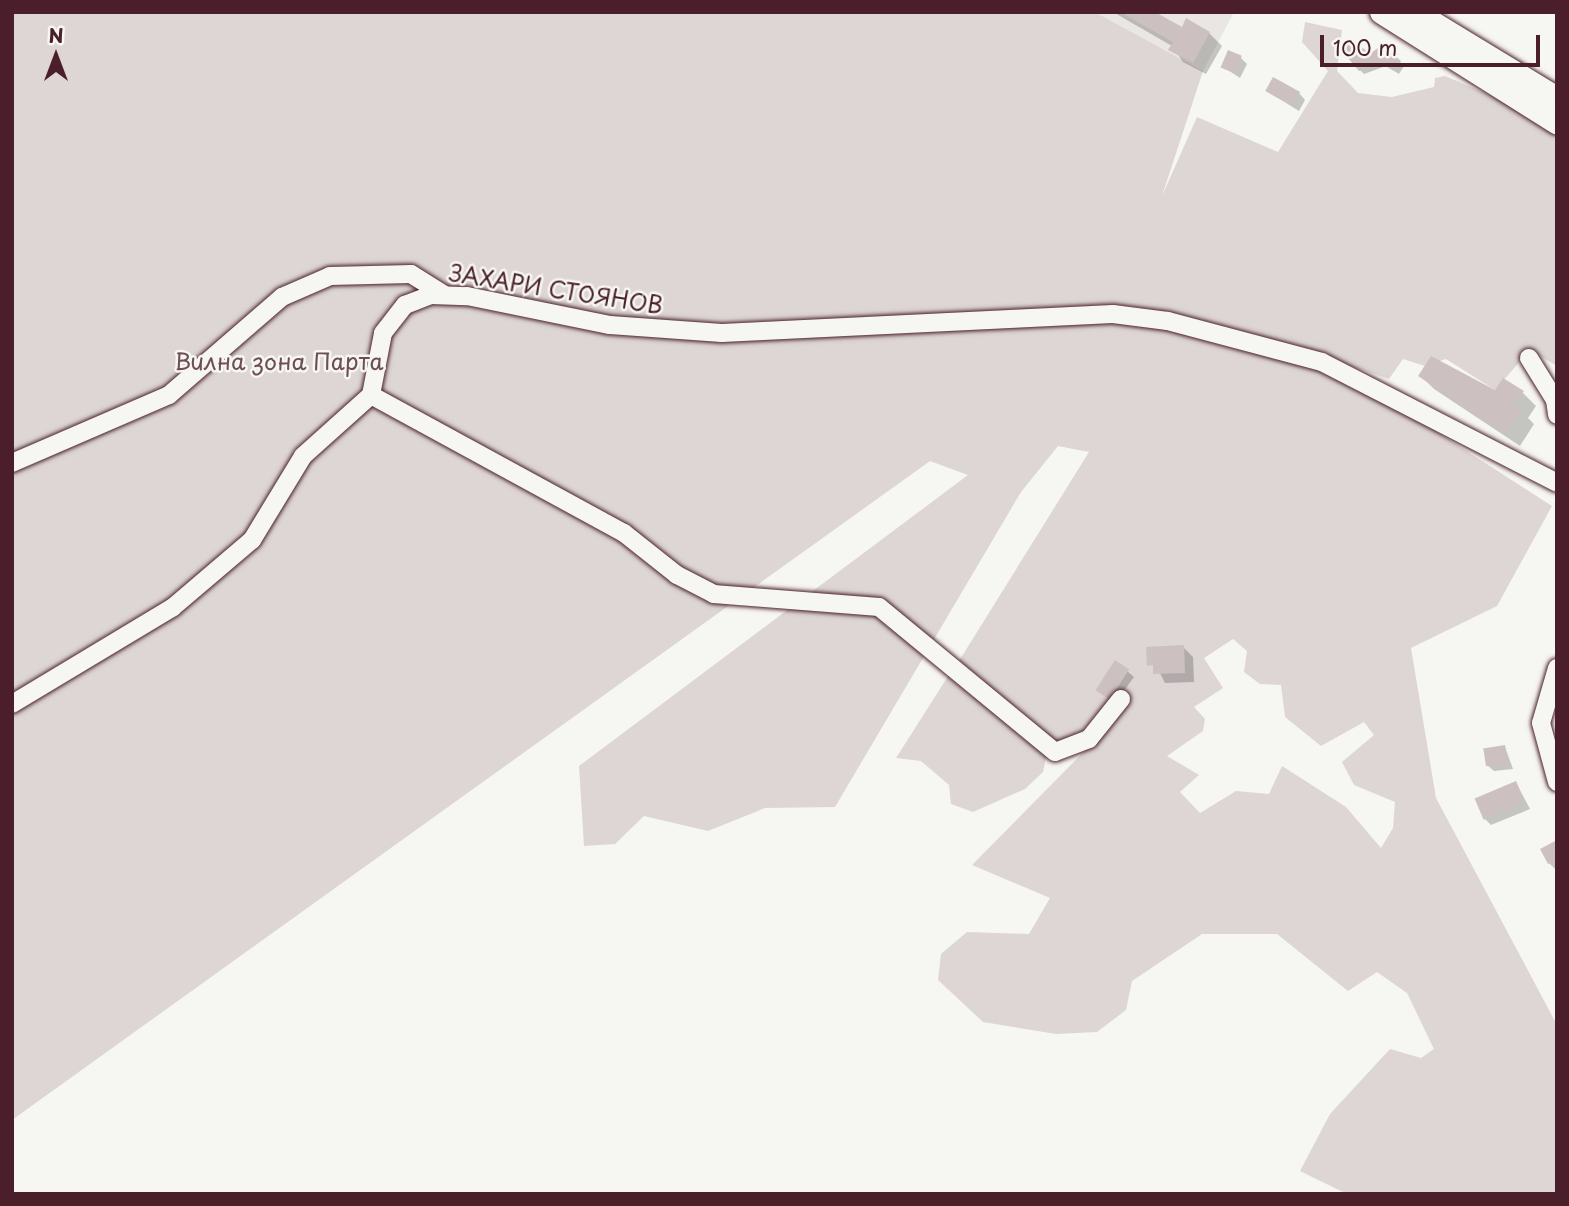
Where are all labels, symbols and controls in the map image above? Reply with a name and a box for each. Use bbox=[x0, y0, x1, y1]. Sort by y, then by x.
north arrow bbox=[21, 21, 91, 91]
text: N bbox=[48, 21, 64, 49]
scale bar bbox=[1324, 21, 1544, 65]
text: 100 m bbox=[1333, 31, 1397, 63]
street label: ЗАХАРИ СТОЯНОВ bbox=[447, 258, 665, 320]
park label: Вилна зона Парта bbox=[175, 347, 383, 375]

